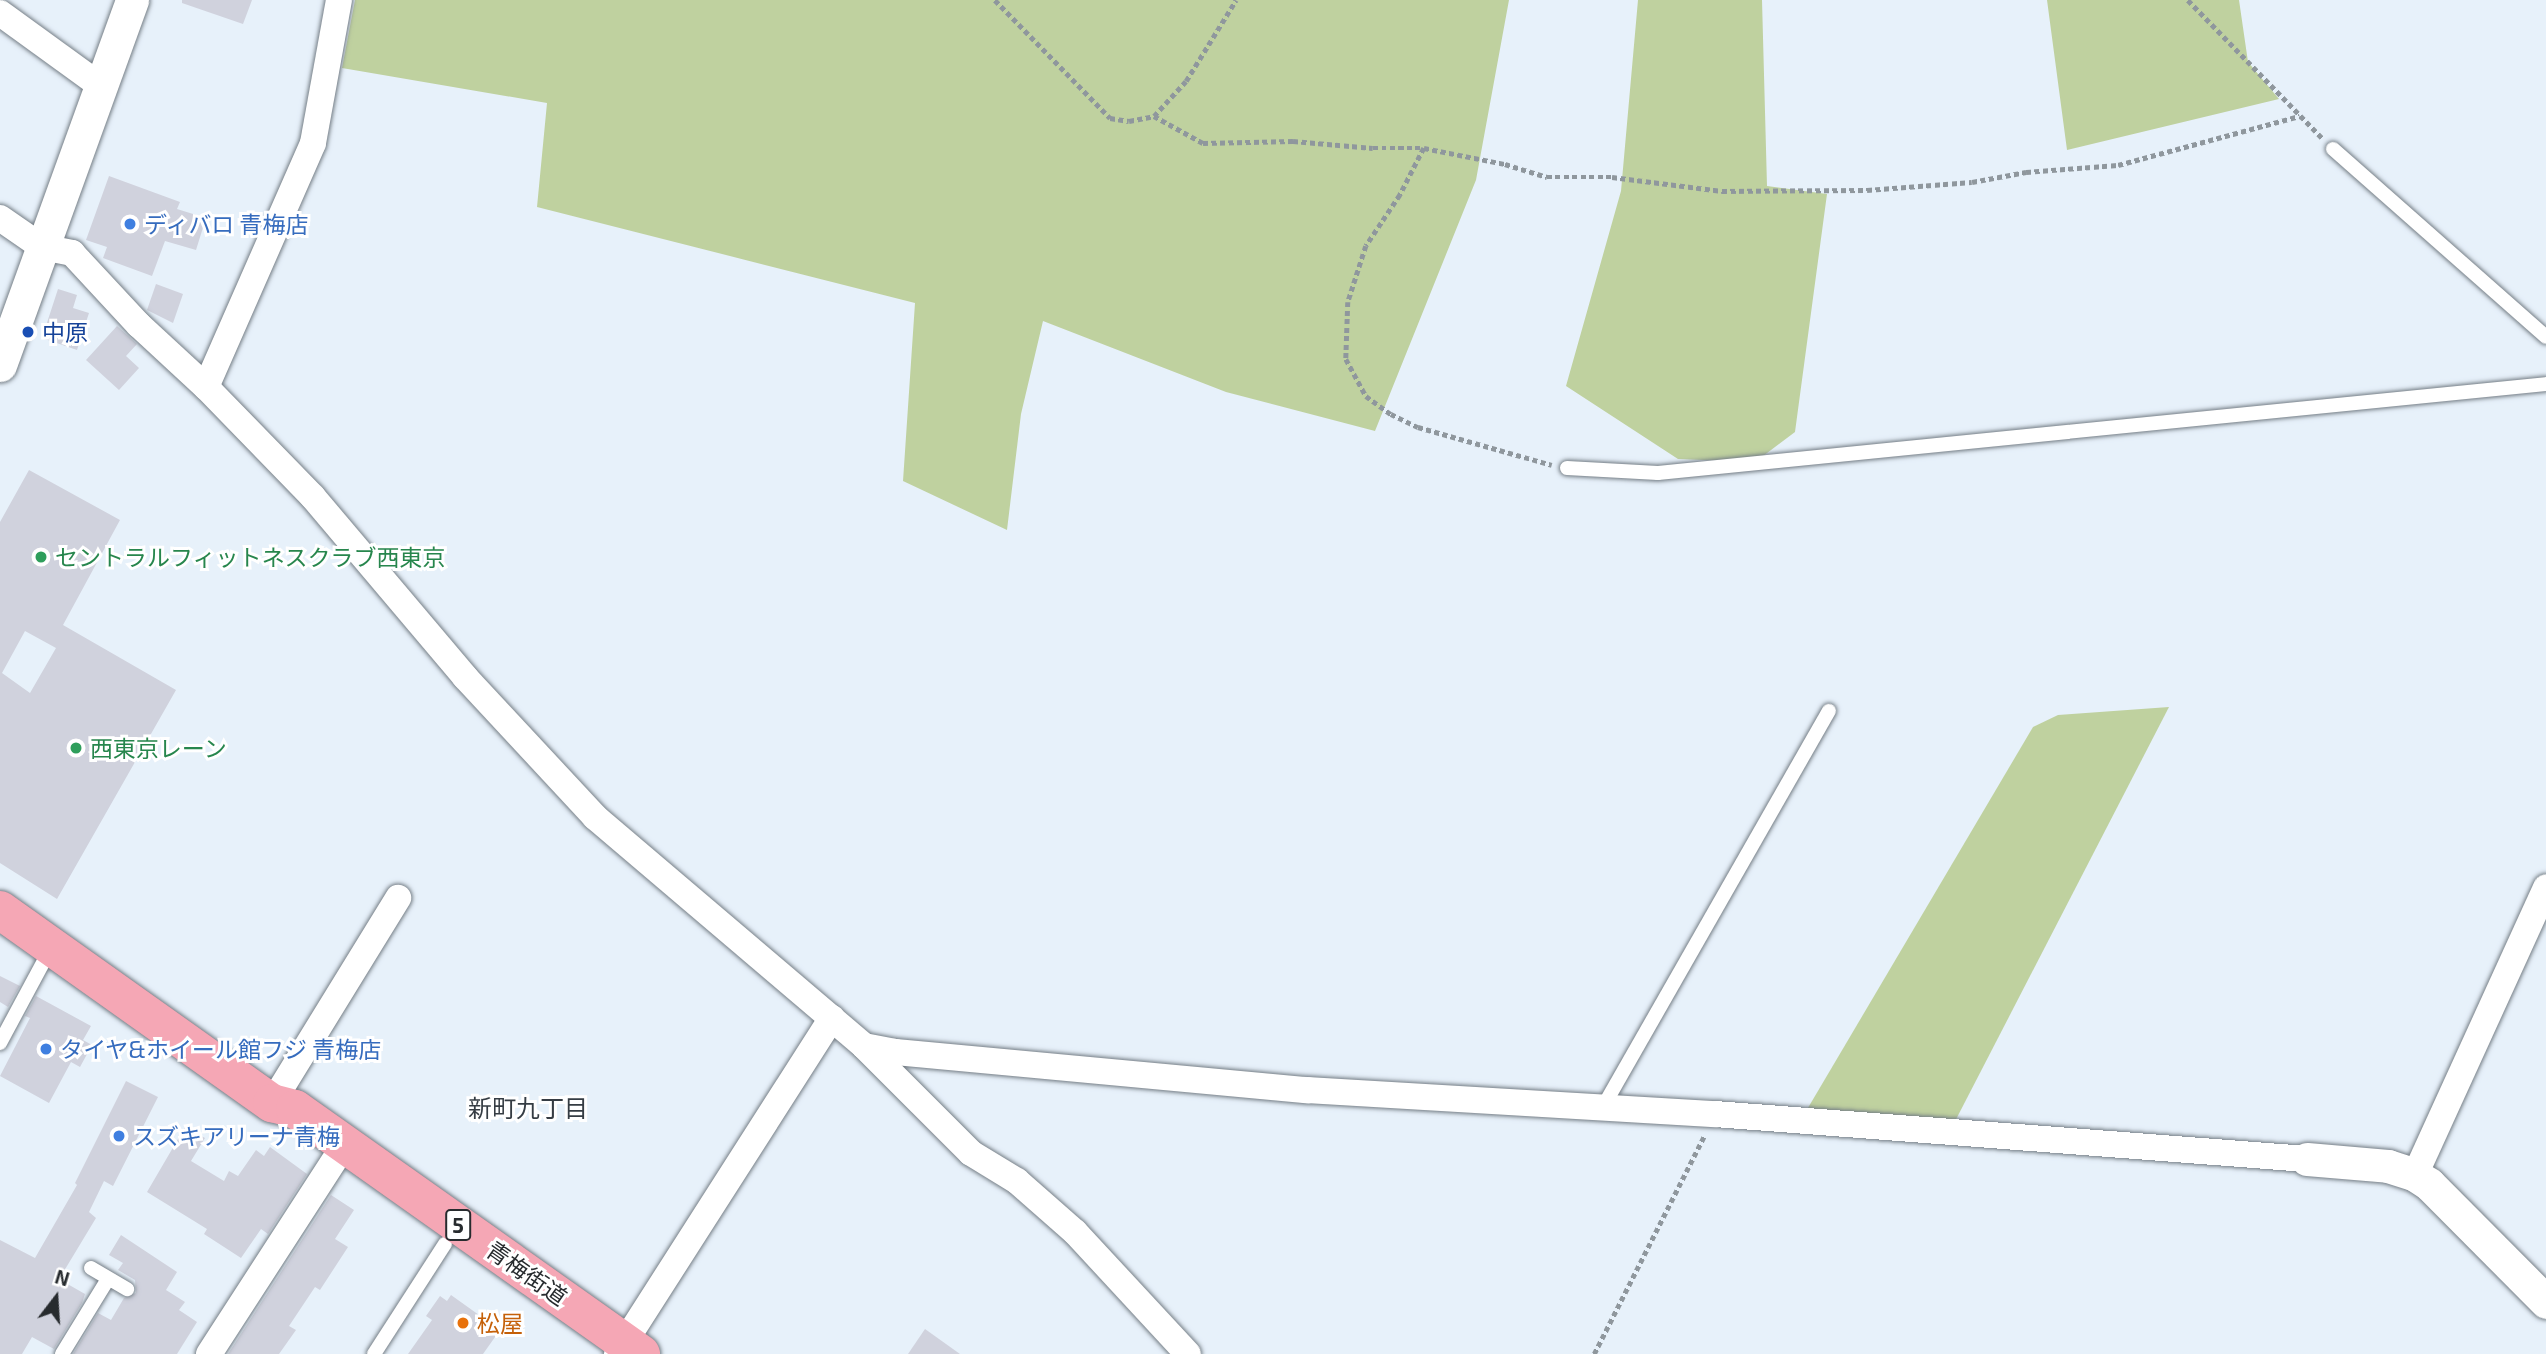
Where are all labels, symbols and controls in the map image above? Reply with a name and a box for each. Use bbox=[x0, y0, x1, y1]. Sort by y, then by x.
place label: ディバロ 青梅店 bbox=[144, 210, 310, 238]
marker: ディバロ 青梅店 bbox=[122, 216, 138, 232]
place label: 中原 bbox=[42, 318, 88, 346]
marker: 中原 bbox=[20, 324, 36, 340]
place label: セントラルフィットネスクラブ西東京 bbox=[55, 543, 446, 571]
marker: セントラルフィットネスクラブ西東京 bbox=[33, 549, 49, 565]
place label: 西東京レーン bbox=[90, 734, 228, 762]
marker: 西東京レーン bbox=[68, 740, 84, 756]
place label: タイヤ&ホイール館フジ 青梅店 bbox=[60, 1035, 382, 1063]
marker: タイヤ&ホイール館フジ 青梅店 bbox=[38, 1041, 54, 1057]
district label: 新町九丁目 bbox=[468, 1094, 588, 1122]
place label: スズキアリーナ青梅 bbox=[133, 1122, 340, 1150]
marker: スズキアリーナ青梅 bbox=[111, 1128, 127, 1144]
road number: 5 bbox=[444, 1208, 472, 1242]
street label: 青梅街道 bbox=[481, 1235, 573, 1311]
north arrow bbox=[21, 1263, 91, 1333]
text: N bbox=[52, 1264, 72, 1290]
place label: 松屋 bbox=[477, 1309, 523, 1337]
marker: 松屋 bbox=[455, 1315, 471, 1331]

